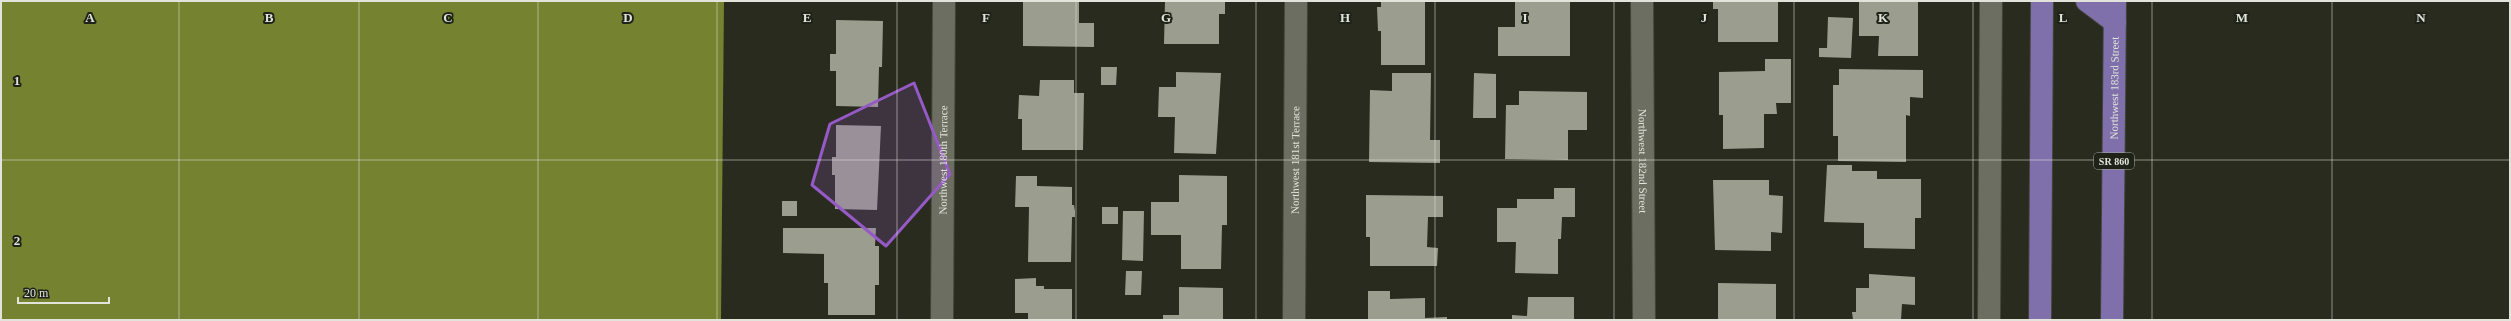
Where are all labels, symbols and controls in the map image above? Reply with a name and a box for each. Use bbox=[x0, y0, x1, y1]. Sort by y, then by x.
text: A bbox=[85, 10, 95, 25]
text: B bbox=[265, 10, 274, 25]
text: C bbox=[443, 10, 453, 25]
text: D bbox=[623, 10, 633, 25]
text: E bbox=[803, 10, 811, 25]
text: F bbox=[982, 10, 990, 25]
text: G bbox=[1161, 10, 1171, 25]
text: H bbox=[1340, 10, 1350, 25]
text: I bbox=[1522, 10, 1528, 25]
text: J bbox=[1701, 10, 1708, 25]
text: K bbox=[1878, 10, 1889, 25]
text: L bbox=[2059, 10, 2068, 25]
text: M bbox=[2236, 10, 2248, 25]
text: N bbox=[2416, 10, 2426, 25]
street label: Northwest 183rd Street bbox=[2108, 37, 2121, 139]
text: 1 bbox=[14, 73, 20, 88]
street label: Northwest 180th Terrace bbox=[937, 105, 949, 215]
street label: Northwest 181st Terrace bbox=[1289, 106, 1301, 214]
street label: Northwest 182nd Street bbox=[1637, 109, 1649, 213]
road number: SR 860 bbox=[2094, 153, 2134, 169]
text: 2 bbox=[14, 233, 20, 248]
scale bar bbox=[18, 279, 109, 305]
text: 20 m bbox=[24, 286, 49, 300]

